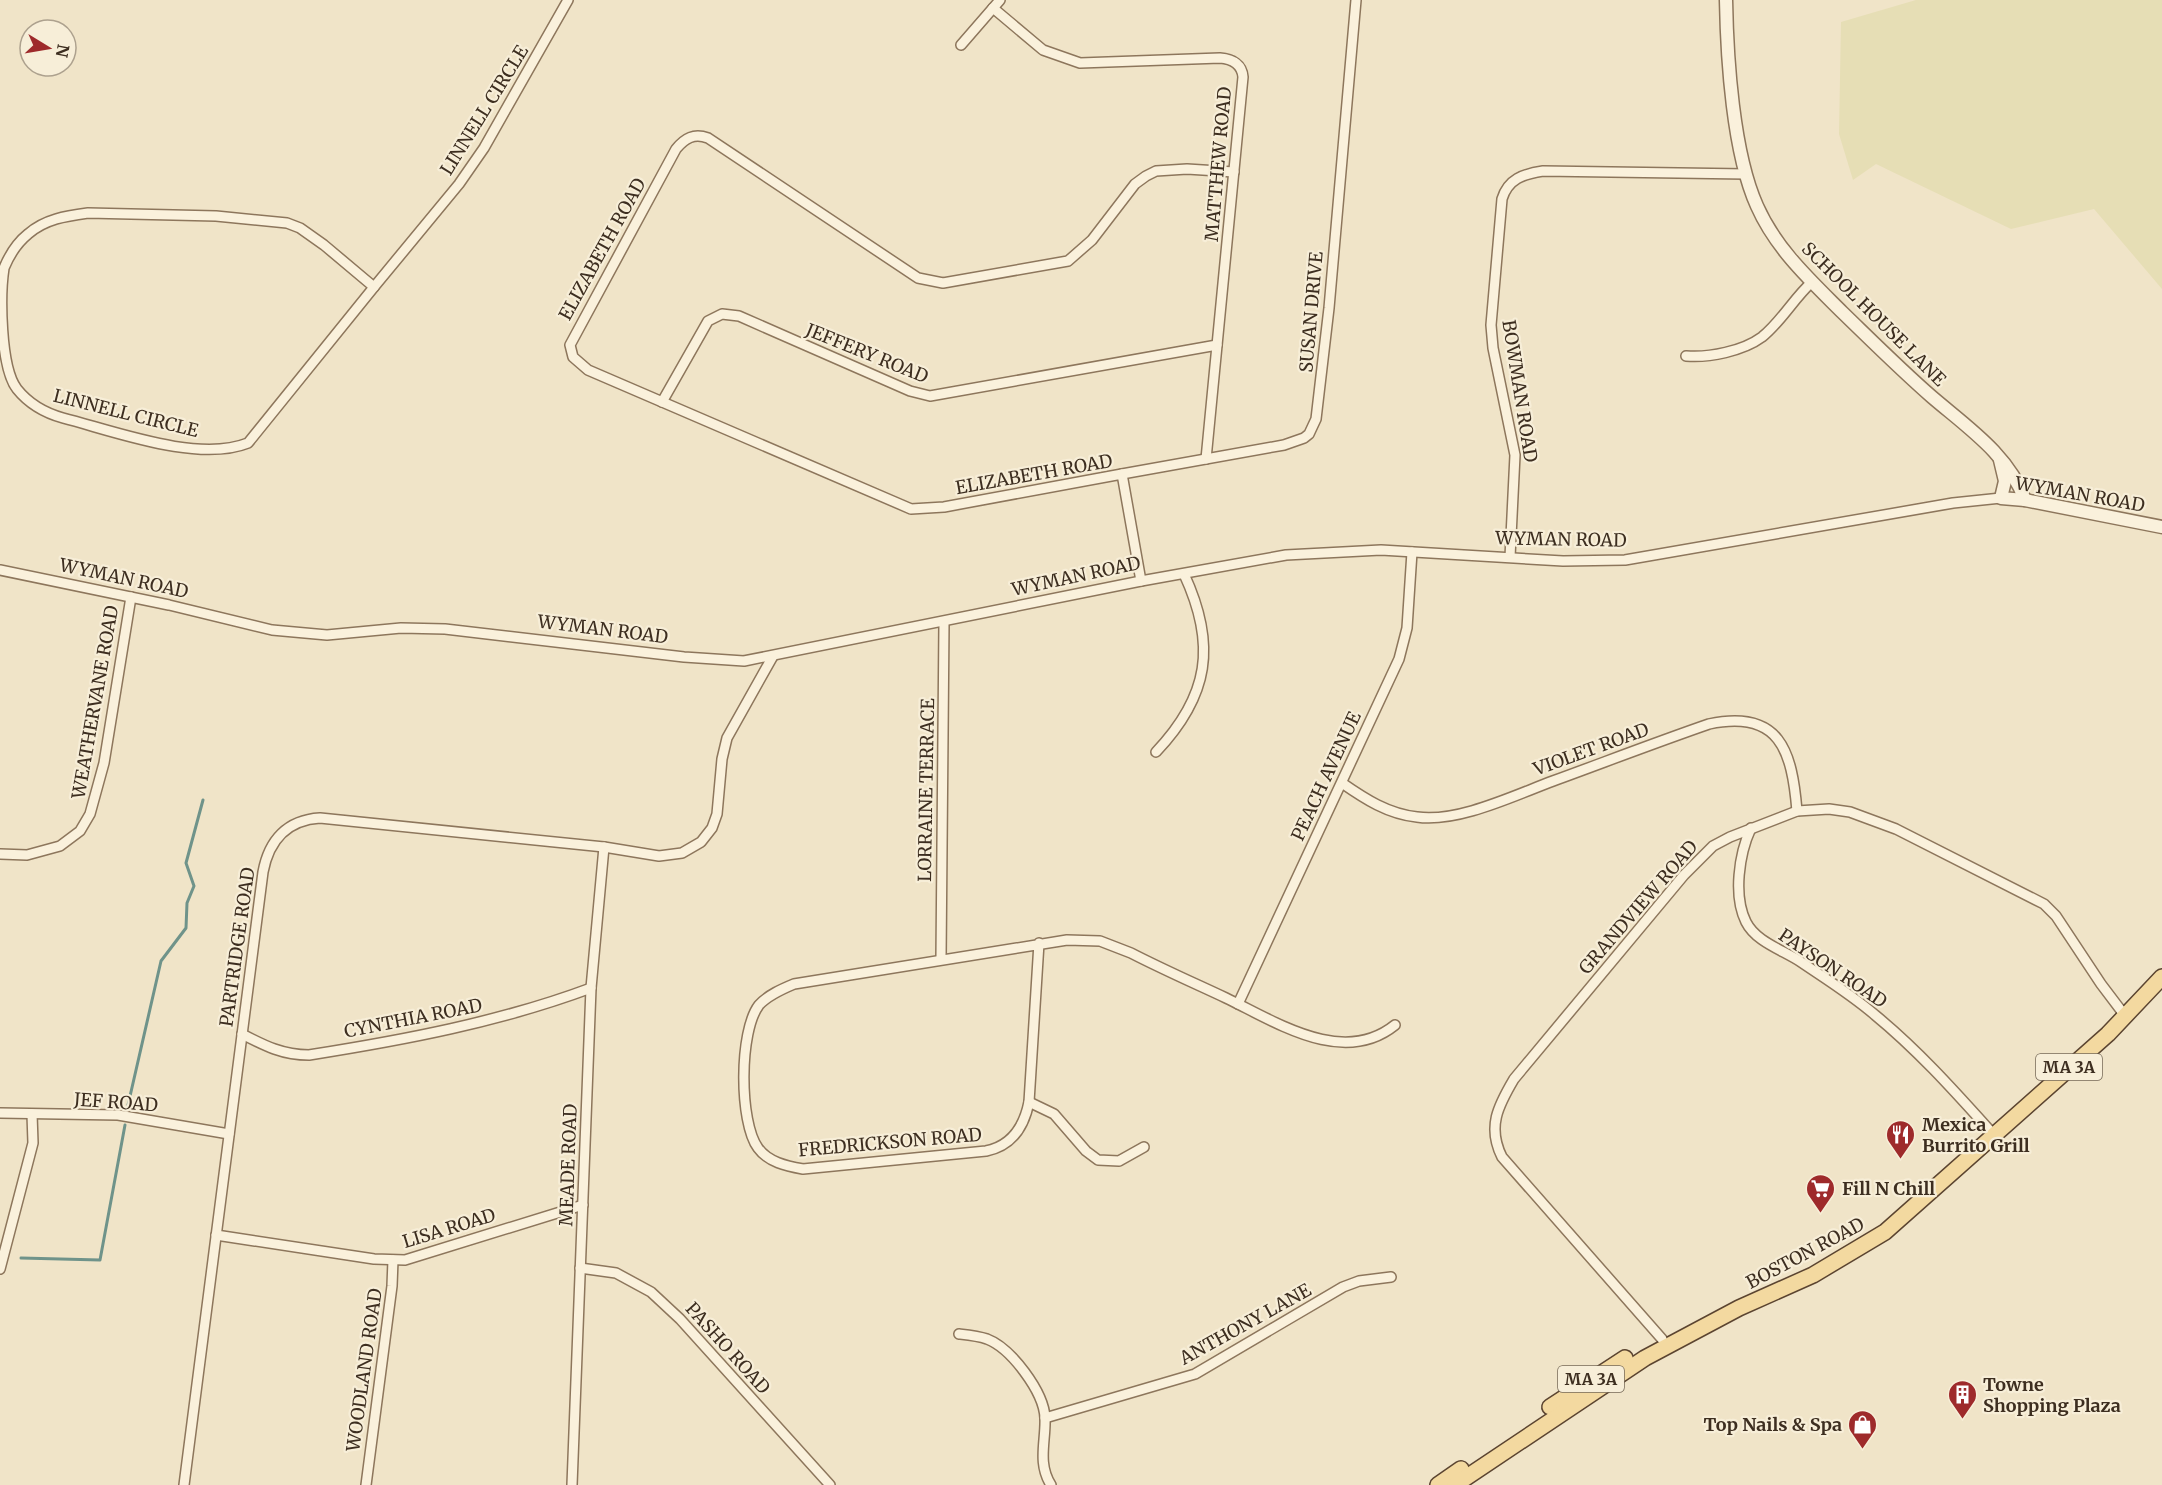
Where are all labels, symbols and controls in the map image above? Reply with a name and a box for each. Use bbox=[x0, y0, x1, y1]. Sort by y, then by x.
north arrow bbox=[18, 18, 78, 78]
street label: LINNELL CIRCLE bbox=[435, 40, 533, 179]
text: N bbox=[52, 43, 74, 59]
street label: MATTHEW ROAD bbox=[1200, 86, 1236, 242]
street label: ELIZABETH ROAD bbox=[553, 174, 651, 324]
street label: SCHOOL HOUSE LANE bbox=[1797, 237, 1951, 391]
street label: SUSAN DRIVE bbox=[1294, 250, 1328, 374]
street label: JEFFERY ROAD bbox=[801, 318, 932, 388]
street label: BOWMAN ROAD bbox=[1497, 318, 1543, 464]
street label: LINNELL CIRCLE bbox=[51, 384, 201, 442]
street label: ELIZABETH ROAD bbox=[954, 449, 1114, 499]
street label: WYMAN ROAD bbox=[2012, 471, 2147, 517]
street label: WYMAN ROAD bbox=[1494, 526, 1627, 552]
street label: WYMAN ROAD bbox=[1008, 551, 1143, 601]
street label: WYMAN ROAD bbox=[56, 553, 191, 603]
street label: WEATHERVANE ROAD bbox=[66, 603, 123, 802]
street label: WYMAN ROAD bbox=[536, 609, 669, 648]
street label: LORRAINE TERRACE bbox=[913, 697, 939, 882]
street label: PEACH AVENUE bbox=[1286, 707, 1366, 844]
street label: VIOLET ROAD bbox=[1529, 717, 1652, 781]
street label: GRANDVIEW ROAD bbox=[1574, 835, 1702, 979]
street label: PARTRIDGE ROAD bbox=[214, 866, 260, 1028]
street label: PAYSON ROAD bbox=[1774, 923, 1892, 1013]
street label: CYNTHIA ROAD bbox=[342, 993, 484, 1043]
road number: MA 3A bbox=[2036, 1054, 2102, 1080]
street label: JEF ROAD bbox=[72, 1088, 159, 1116]
street label: MEADE ROAD bbox=[554, 1103, 582, 1227]
place label: Mexica Burrito Grill bbox=[1922, 1113, 2030, 1157]
restaurant icon: Mexica Burrito Grill bbox=[1885, 1118, 1917, 1160]
street label: FREDRICKSON ROAD bbox=[797, 1123, 983, 1161]
supermarket icon: Fill N Chill bbox=[1805, 1172, 1837, 1214]
place label: Fill N Chill bbox=[1842, 1177, 1935, 1200]
street label: LISA ROAD bbox=[400, 1203, 498, 1253]
street label: BOSTON ROAD bbox=[1742, 1212, 1868, 1294]
street label: ANTHONY LANE bbox=[1174, 1278, 1315, 1370]
street label: WOODLAND ROAD bbox=[341, 1287, 387, 1454]
street label: PASHO ROAD bbox=[681, 1297, 775, 1399]
road number: MA 3A bbox=[1558, 1366, 1624, 1392]
place label: Towne Shopping Plaza bbox=[1983, 1373, 2121, 1417]
building icon: Towne Shopping Plaza bbox=[1946, 1378, 1978, 1420]
shop icon: Top Nails & Spa bbox=[1847, 1408, 1879, 1450]
place label: Top Nails & Spa bbox=[1704, 1413, 1842, 1436]

